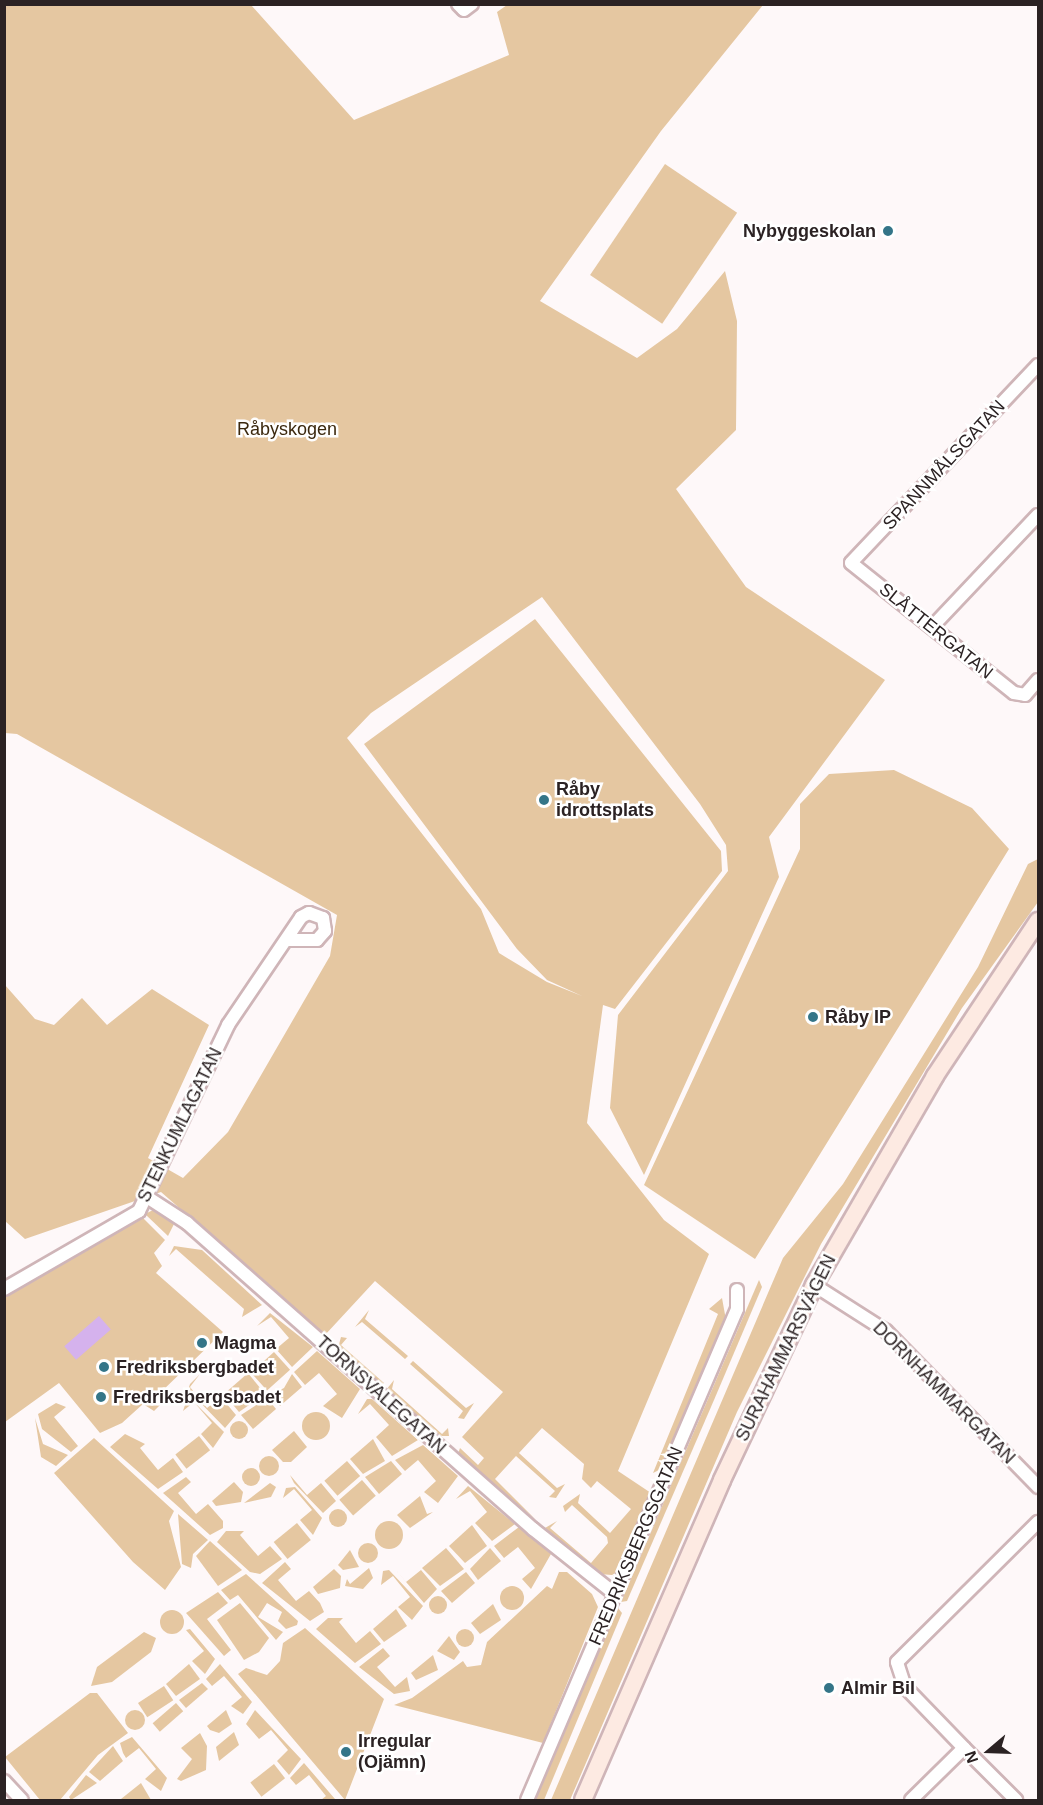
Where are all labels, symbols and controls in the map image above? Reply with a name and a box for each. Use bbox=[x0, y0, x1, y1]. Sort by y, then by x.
place label: Nybyggeskolan bbox=[743, 220, 876, 242]
marker: Nybyggeskolan bbox=[881, 224, 895, 238]
street label: SPANNMÅLSGATAN bbox=[878, 396, 1010, 534]
park label: Råbyskogen bbox=[237, 418, 337, 440]
street label: SLÅTTERGATAN bbox=[875, 578, 997, 684]
place label: Råby idrottsplats bbox=[556, 779, 654, 822]
marker: Råby idrottsplats bbox=[537, 793, 551, 807]
place label: Råby IP bbox=[825, 1006, 891, 1028]
marker: Råby IP bbox=[806, 1010, 820, 1024]
street label: STENKUMLAGATAN bbox=[133, 1044, 227, 1206]
street label: SURAHAMMARSVÄGEN bbox=[731, 1251, 841, 1445]
street label: DORNHAMMARGATAN bbox=[868, 1317, 1020, 1469]
street label: TORNSVALEGATAN bbox=[312, 1331, 450, 1459]
place label: Magma bbox=[214, 1332, 276, 1354]
marker: Magma bbox=[195, 1336, 209, 1350]
place label: Fredriksbergbadet bbox=[116, 1356, 274, 1378]
marker: Fredriksbergbadet bbox=[97, 1360, 111, 1374]
place label: Fredriksbergsbadet bbox=[113, 1386, 281, 1408]
marker: Fredriksbergsbadet bbox=[94, 1390, 108, 1404]
street label: FREDRIKSBERGSGATAN bbox=[584, 1444, 688, 1648]
place label: Almir Bil bbox=[841, 1677, 915, 1699]
marker: Almir Bil bbox=[822, 1681, 836, 1695]
north arrow bbox=[959, 1721, 1019, 1781]
place label: Irregular (Ojämn) bbox=[358, 1731, 431, 1774]
marker: Irregular (Ojämn) bbox=[339, 1745, 353, 1759]
text: N bbox=[962, 1749, 981, 1765]

